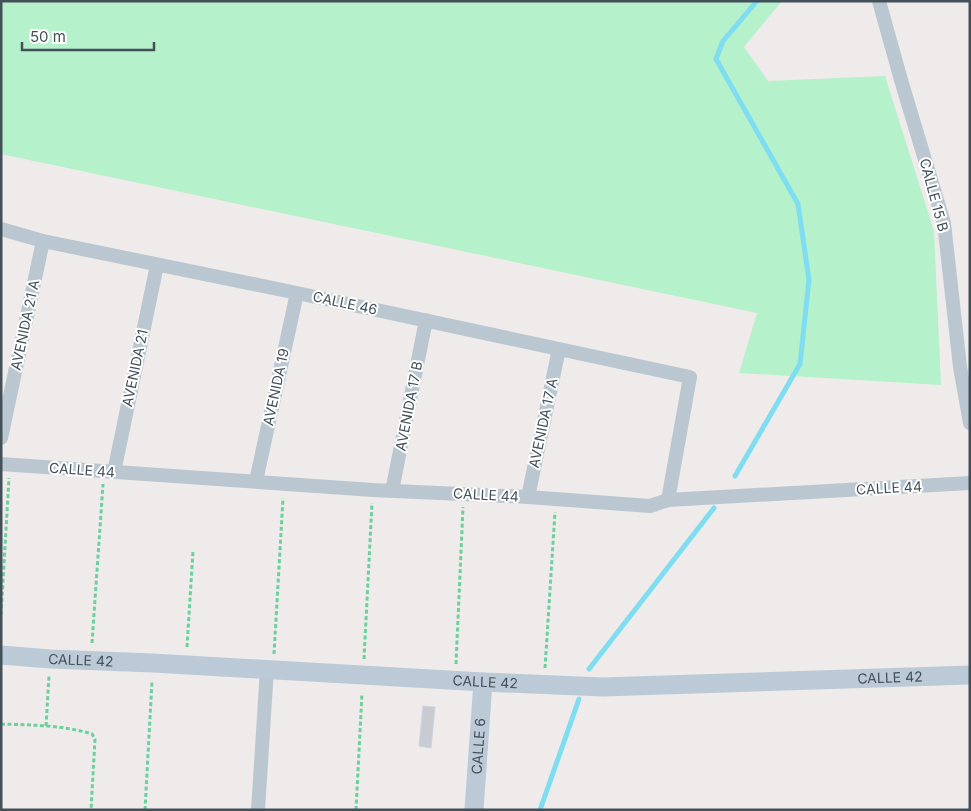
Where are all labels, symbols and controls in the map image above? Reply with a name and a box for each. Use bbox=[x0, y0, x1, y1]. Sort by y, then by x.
scale bar bbox=[22, 20, 155, 52]
text: 50 m bbox=[30, 27, 66, 46]
street label: CALLE 15 B bbox=[917, 156, 952, 233]
street label: AVENIDA 21 A bbox=[7, 278, 42, 372]
street label: CALLE 46 bbox=[311, 287, 379, 318]
street label: AVENIDA 21 bbox=[118, 328, 151, 408]
street label: AVENIDA 19 bbox=[259, 347, 292, 427]
street label: AVENIDA 17 B bbox=[391, 360, 426, 452]
street label: AVENIDA 17 A bbox=[525, 376, 560, 469]
street label: CALLE 44 bbox=[49, 459, 115, 480]
street label: CALLE 44 bbox=[856, 477, 922, 498]
street label: CALLE 44 bbox=[453, 484, 519, 505]
street label: CALLE 42 bbox=[48, 650, 114, 669]
street label: CALLE 42 bbox=[857, 668, 923, 687]
street label: CALLE 42 bbox=[452, 671, 518, 691]
street label: CALLE 6 bbox=[468, 717, 488, 775]

